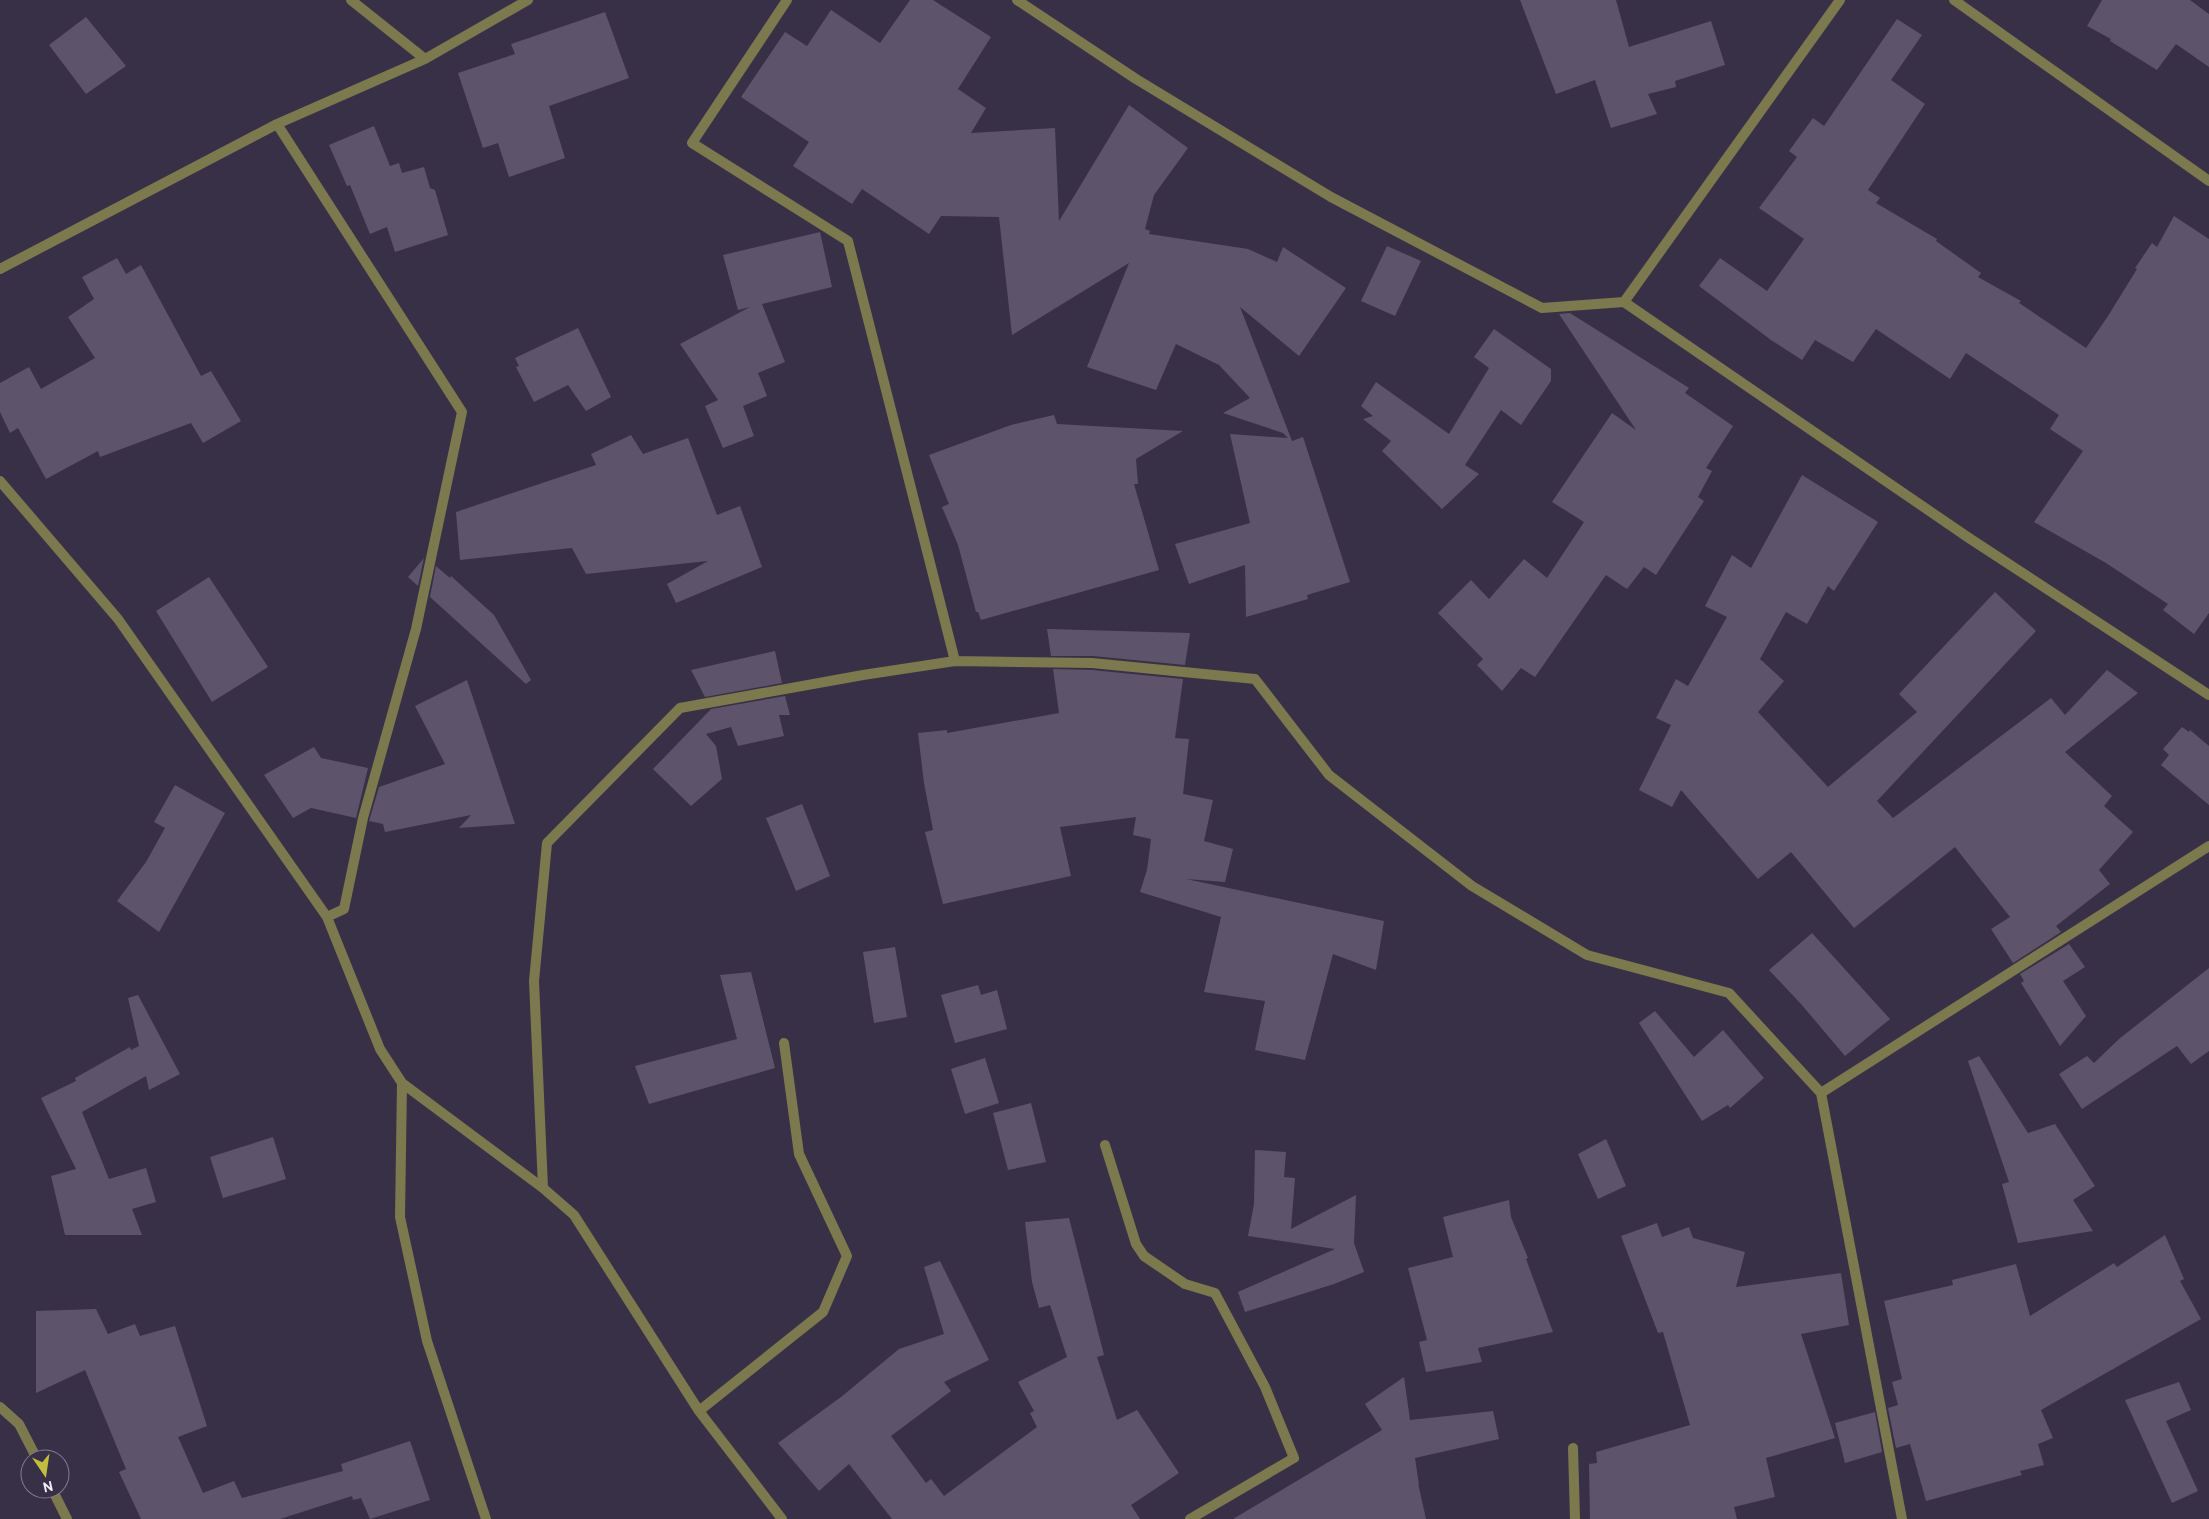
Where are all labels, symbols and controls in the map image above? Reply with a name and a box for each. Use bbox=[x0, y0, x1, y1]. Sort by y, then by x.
north arrow bbox=[20, 1449, 70, 1499]
text: N bbox=[41, 1476, 54, 1495]

